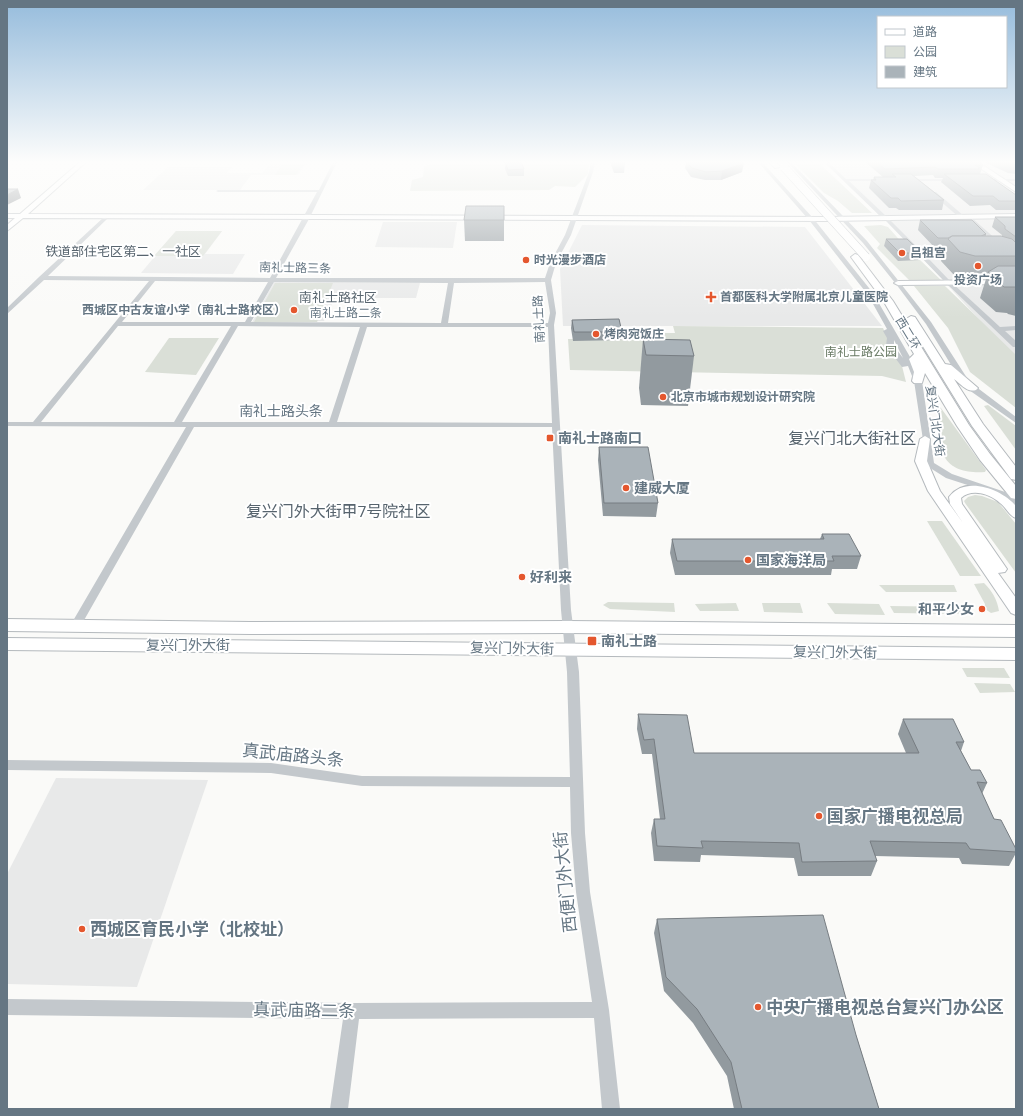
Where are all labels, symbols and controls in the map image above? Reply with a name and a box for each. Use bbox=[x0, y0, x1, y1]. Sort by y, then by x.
legend bbox=[877, 16, 1007, 88]
text: 道路 bbox=[913, 24, 937, 40]
text: 公园 bbox=[913, 44, 937, 60]
text: 建筑 bbox=[913, 64, 937, 80]
district label: 铁道部住宅区第二、一社区 bbox=[45, 243, 201, 260]
place label: 吕祖宫 bbox=[910, 245, 946, 261]
marker: 吕祖宫 bbox=[897, 248, 907, 258]
place label: 时光漫步酒店 bbox=[534, 252, 606, 268]
marker: 时光漫步酒店 bbox=[521, 255, 531, 265]
street label: 南礼士路三条 bbox=[259, 259, 331, 277]
marker: 投资广场 bbox=[973, 261, 983, 271]
place label: 投资广场 bbox=[954, 272, 1002, 288]
district label: 南礼士路社区 bbox=[299, 289, 377, 306]
place label: 首都医科大学附属北京儿童医院 bbox=[720, 289, 888, 305]
marker: 首都医科大学附属北京儿童医院 bbox=[705, 291, 717, 303]
street label: 南礼士路 bbox=[530, 295, 548, 343]
place label: 西城区中古友谊小学（南礼士路校区） bbox=[82, 302, 286, 318]
marker: 西城区中古友谊小学（南礼士路校区） bbox=[289, 305, 299, 315]
street label: 南礼士路二条 bbox=[310, 305, 382, 321]
street label: 西二环 bbox=[892, 313, 924, 353]
place label: 烤肉宛饭庄 bbox=[604, 326, 664, 342]
marker: 烤肉宛饭庄 bbox=[591, 329, 601, 339]
park label: 南礼士路公园 bbox=[825, 344, 897, 360]
street label: 复兴门北大街 bbox=[922, 384, 948, 458]
place label: 北京市城市规划设计研究院 bbox=[671, 389, 815, 405]
marker: 北京市城市规划设计研究院 bbox=[658, 392, 668, 402]
street label: 南礼士路头条 bbox=[239, 402, 323, 420]
district label: 复兴门北大街社区 bbox=[788, 428, 916, 449]
place label: 南礼士路南口 bbox=[558, 429, 642, 447]
marker: 南礼士路南口 bbox=[545, 433, 555, 443]
place label: 建威大厦 bbox=[634, 479, 690, 497]
marker: 建威大厦 bbox=[621, 483, 631, 493]
district label: 复兴门外大街甲7号院社区 bbox=[246, 501, 430, 522]
place label: 国家海洋局 bbox=[756, 551, 826, 569]
marker: 国家海洋局 bbox=[743, 555, 753, 565]
place label: 好利来 bbox=[530, 568, 572, 586]
marker: 好利来 bbox=[517, 572, 527, 582]
place label: 和平少女 bbox=[918, 600, 974, 618]
marker: 和平少女 bbox=[977, 604, 987, 614]
place label: 南礼士路 bbox=[601, 632, 657, 650]
marker: 南礼士路 bbox=[586, 635, 598, 647]
street label: 复兴门外大街 bbox=[146, 636, 230, 654]
street label: 复兴门外大街 bbox=[470, 638, 554, 658]
street label: 复兴门外大街 bbox=[793, 642, 877, 662]
street label: 真武庙路头条 bbox=[241, 739, 345, 771]
place label: 国家广播电视总局 bbox=[827, 805, 963, 827]
marker: 国家广播电视总局 bbox=[814, 811, 824, 821]
street label: 西便门外大街 bbox=[549, 830, 581, 934]
place label: 西城区育民小学（北校址） bbox=[90, 918, 294, 940]
marker: 西城区育民小学（北校址） bbox=[77, 924, 87, 934]
place label: 中央广播电视总台复兴门办公区 bbox=[766, 996, 1004, 1018]
street label: 真武庙路二条 bbox=[253, 998, 355, 1022]
marker: 中央广播电视总台复兴门办公区 bbox=[753, 1002, 763, 1012]

